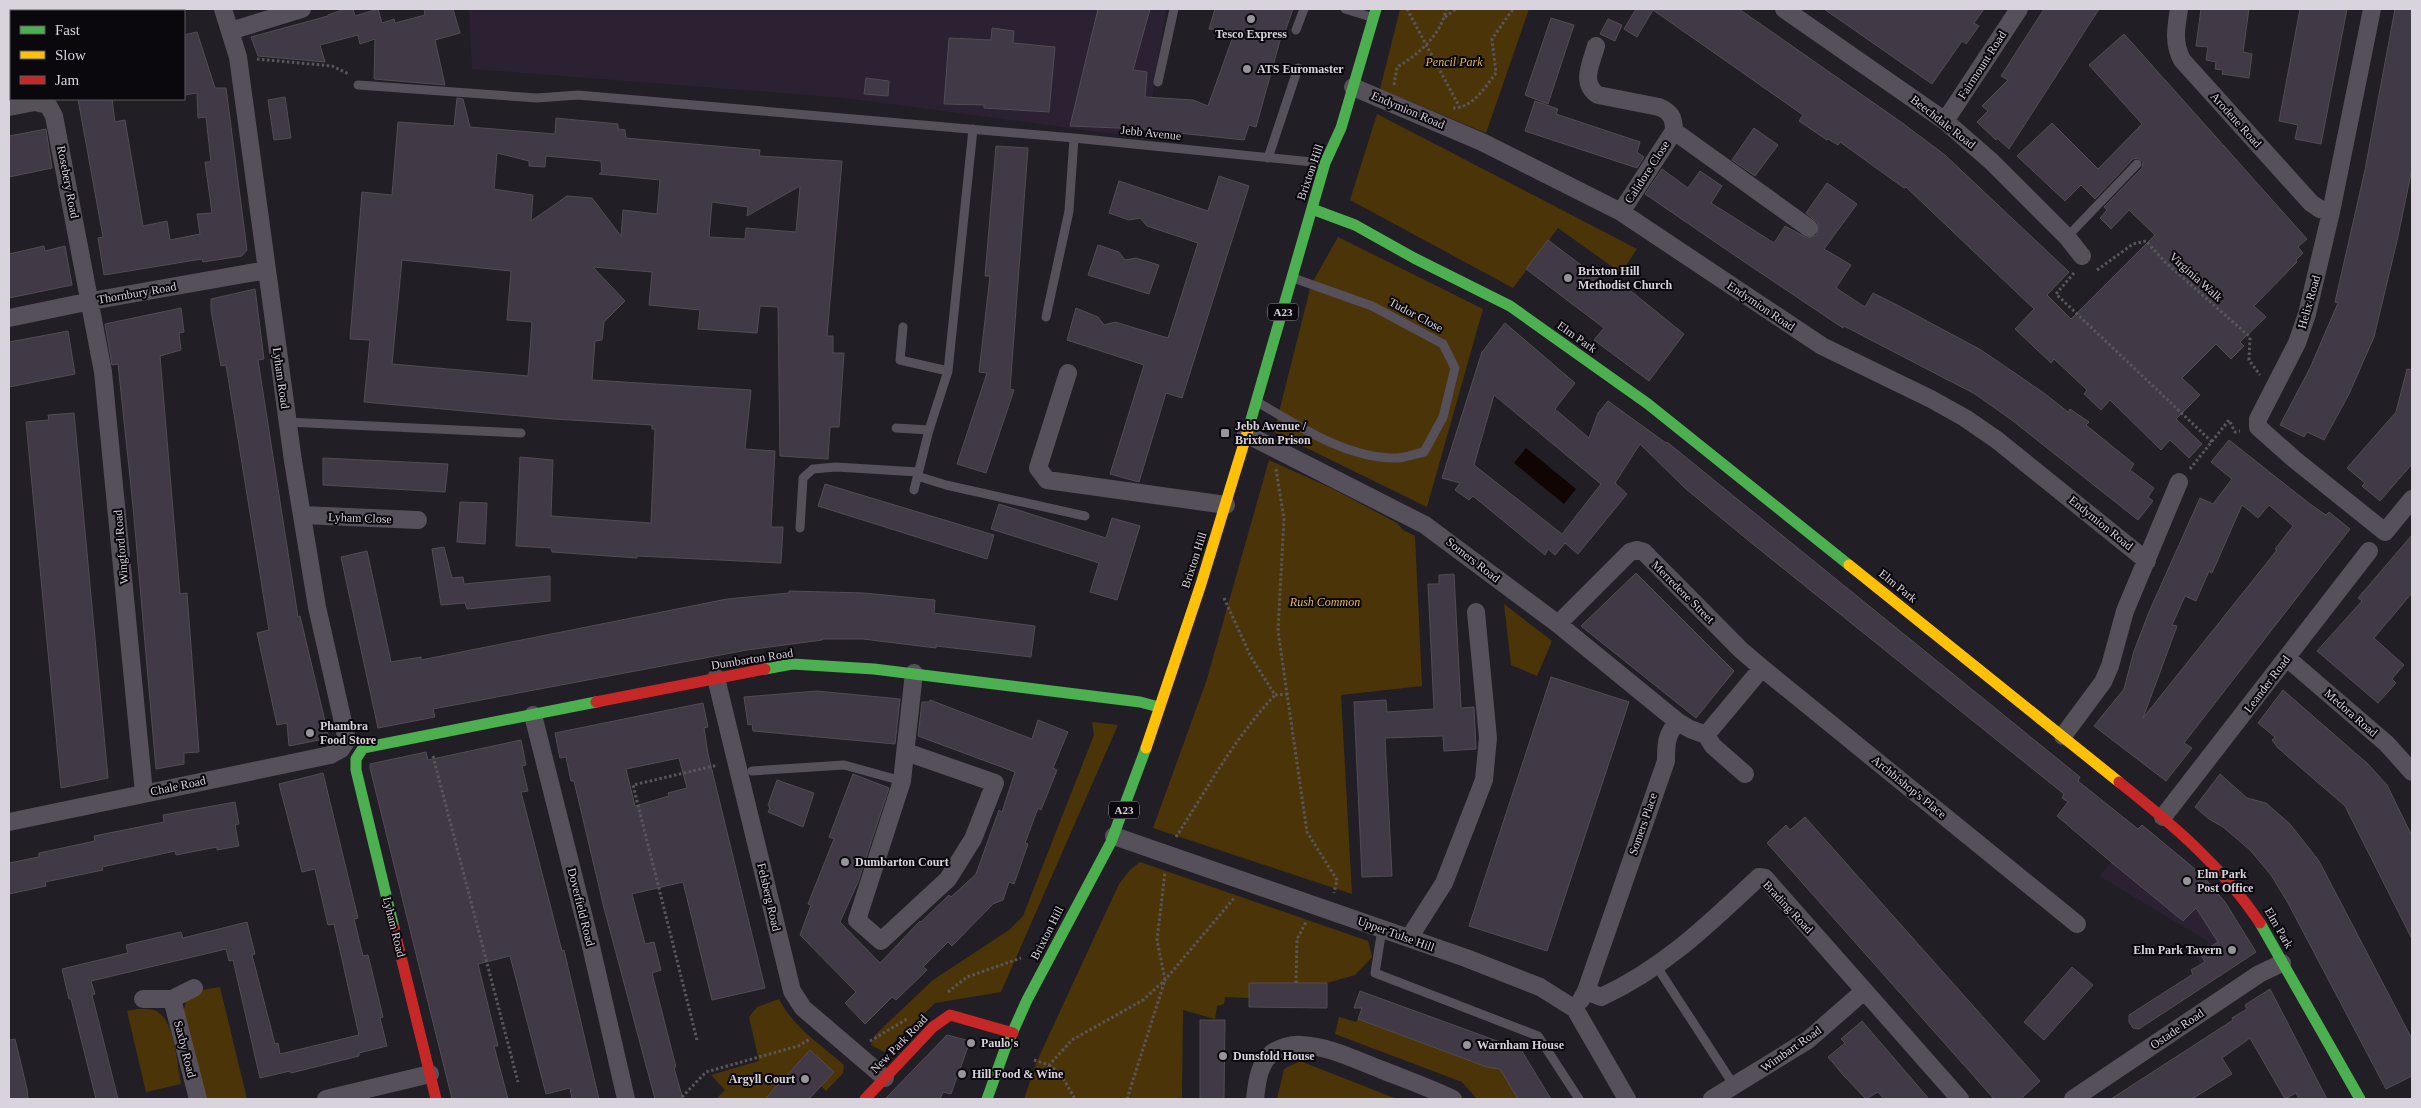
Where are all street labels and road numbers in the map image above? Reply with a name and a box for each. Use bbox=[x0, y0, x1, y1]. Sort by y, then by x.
street label: Fairmount Road bbox=[1955, 28, 2009, 102]
street label: Endymion Road bbox=[1369, 88, 1447, 132]
street label: Arodene Road bbox=[2207, 89, 2265, 151]
street label: Beechdale Road bbox=[1908, 92, 1978, 152]
street label: Jebb Avenue bbox=[1120, 123, 1182, 143]
street label: Calidore Close bbox=[1622, 138, 1672, 206]
street label: Brixton Hill bbox=[1294, 142, 1326, 202]
street label: Rosebery Road bbox=[54, 145, 82, 219]
street label: Virginia Walk bbox=[2166, 249, 2226, 305]
street label: Helix Road bbox=[2295, 274, 2323, 330]
street label: Endymion Road bbox=[1725, 278, 1797, 334]
street label: Thornbury Road bbox=[97, 279, 177, 307]
street label: Tudor Close bbox=[1387, 295, 1445, 335]
road number: A23 bbox=[1268, 304, 1298, 320]
street label: Elm Park bbox=[1555, 318, 1599, 356]
street label: Lyham Road bbox=[270, 346, 292, 410]
street label: Endymion Road bbox=[2066, 493, 2136, 553]
street label: Wingford Road bbox=[111, 509, 131, 585]
street label: Lyham Close bbox=[328, 510, 392, 526]
street label: Brixton Hill bbox=[1178, 529, 1210, 590]
street label: Somers Road bbox=[1443, 535, 1503, 585]
street label: Merredene Street bbox=[1649, 558, 1718, 627]
street label: Elm Park bbox=[1876, 566, 1920, 606]
street label: Dumbarton Road bbox=[710, 646, 794, 672]
street label: Leander Road bbox=[2241, 653, 2293, 715]
street label: Medora Road bbox=[2322, 686, 2380, 740]
street label: Archbishop's Place bbox=[1869, 753, 1949, 821]
street label: Chale Road bbox=[149, 773, 207, 799]
street label: Somers Place bbox=[1626, 791, 1660, 857]
road number: A23 bbox=[1109, 802, 1139, 818]
street label: Felsberg Road bbox=[754, 862, 784, 932]
street label: Doverfield Road bbox=[564, 866, 598, 948]
street label: Brading Road bbox=[1760, 878, 1816, 936]
street label: Lyham Road bbox=[380, 895, 408, 959]
street label: Brixton Hill bbox=[1028, 903, 1067, 962]
street label: Elm Park bbox=[2262, 905, 2296, 951]
street label: Upper Tulse Hill bbox=[1356, 914, 1437, 955]
street label: Ostade Road bbox=[2148, 1006, 2206, 1052]
street label: New Park Road bbox=[868, 1012, 930, 1076]
street label: Saxby Road bbox=[171, 1019, 199, 1079]
street label: Wimbart Road bbox=[1758, 1023, 1824, 1075]

